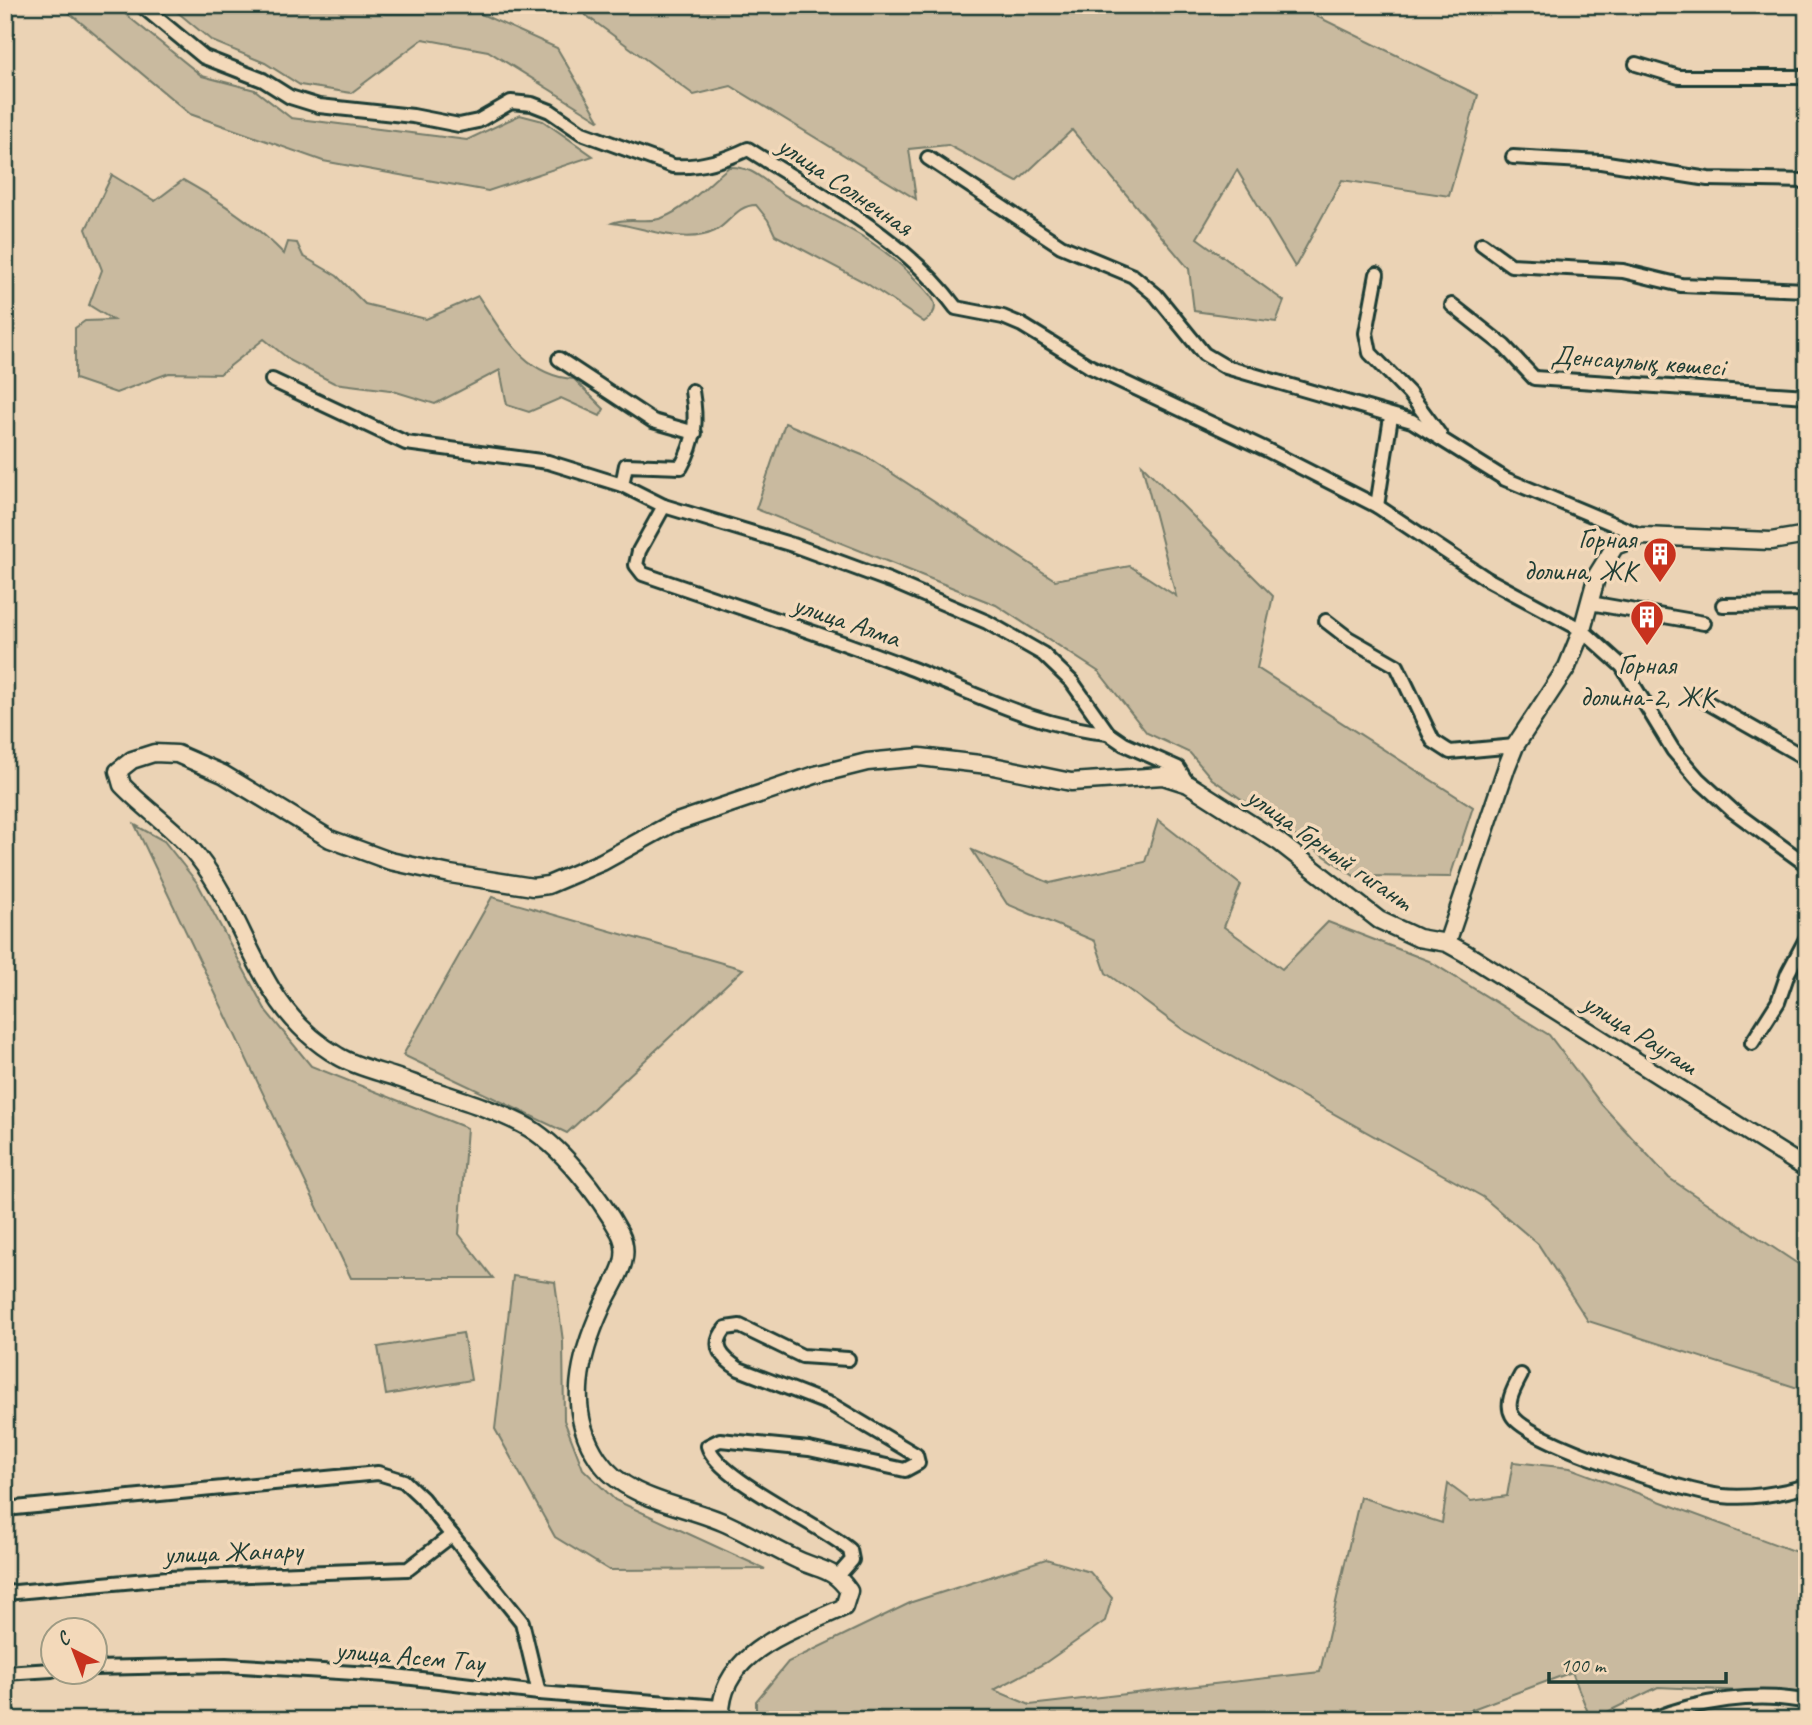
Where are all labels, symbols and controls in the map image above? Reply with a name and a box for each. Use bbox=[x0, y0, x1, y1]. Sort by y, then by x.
street label: улица Солнечная bbox=[770, 126, 921, 244]
street label: Денсаулық көшесі bbox=[1550, 337, 1730, 384]
place label: Горная долина, ЖК bbox=[1524, 521, 1641, 588]
building icon: Горная долина, ЖК bbox=[1641, 535, 1679, 584]
street label: улица Алма bbox=[787, 585, 906, 656]
building icon: Горная долина-2, ЖК bbox=[1628, 598, 1666, 647]
place label: Горная долина-2, ЖК bbox=[1580, 647, 1719, 714]
street label: улица Горный гигант bbox=[1238, 777, 1421, 919]
street label: улица Раугаш bbox=[1575, 983, 1706, 1083]
street label: улица Жанару bbox=[161, 1532, 305, 1571]
north arrow bbox=[38, 1616, 108, 1686]
text: С bbox=[52, 1625, 77, 1651]
street label: улица Асем Тау bbox=[332, 1631, 488, 1680]
scale bar bbox=[1549, 1641, 1726, 1685]
text: 100 m bbox=[1560, 1652, 1607, 1678]

